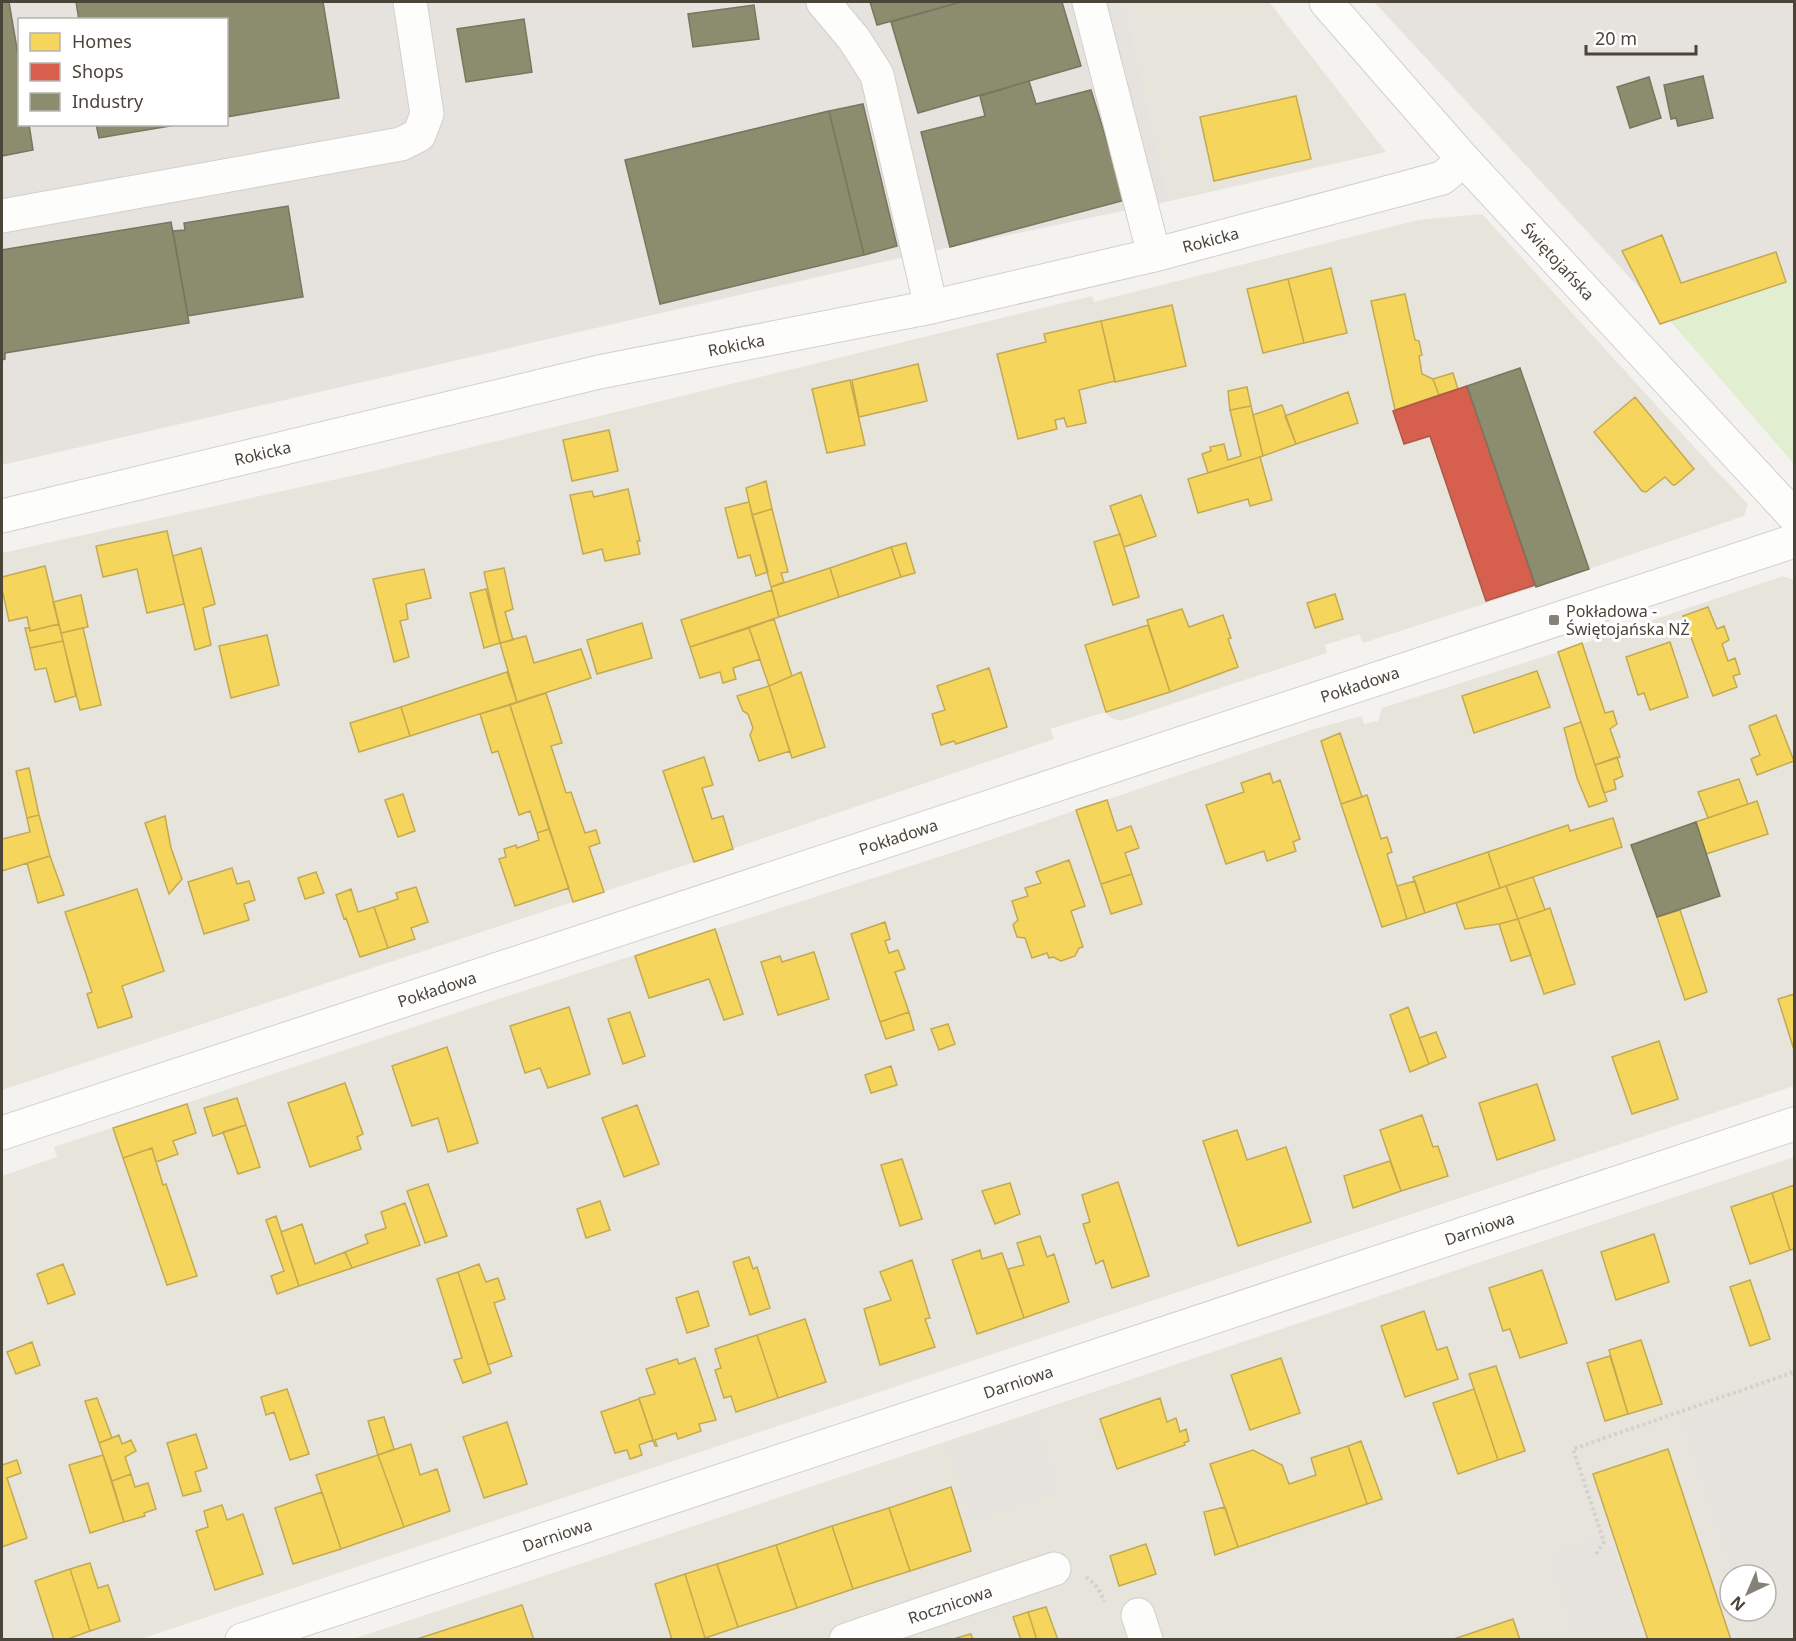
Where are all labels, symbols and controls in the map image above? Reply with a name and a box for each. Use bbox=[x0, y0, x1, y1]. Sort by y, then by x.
legend bbox=[18, 18, 228, 126]
scale bar bbox=[1586, 18, 1696, 56]
text: 20 m bbox=[1595, 26, 1637, 50]
text: Homes bbox=[72, 29, 132, 53]
text: Shops bbox=[72, 59, 124, 83]
text: Industry bbox=[72, 89, 144, 113]
street label: Świętojańska bbox=[1517, 218, 1599, 305]
street label: Rokicka bbox=[1180, 222, 1241, 258]
street label: Rokicka bbox=[706, 329, 767, 361]
street label: Rokicka bbox=[232, 436, 293, 471]
place label: Pokładowa - Świętojańska NŻ bbox=[1566, 600, 1690, 640]
marker: Pokładowa - Świętojańska NŻ bbox=[1547, 613, 1561, 627]
street label: Pokładowa bbox=[1318, 661, 1402, 708]
street label: Pokładowa bbox=[856, 814, 941, 860]
street label: Pokładowa bbox=[395, 966, 479, 1013]
street label: Darniowa bbox=[1442, 1207, 1517, 1250]
street label: Darniowa bbox=[980, 1360, 1056, 1404]
street label: Darniowa bbox=[519, 1513, 595, 1557]
north arrow bbox=[1718, 1563, 1778, 1623]
street label: Rocznicowa bbox=[905, 1580, 995, 1629]
text: N bbox=[1725, 1591, 1750, 1616]

